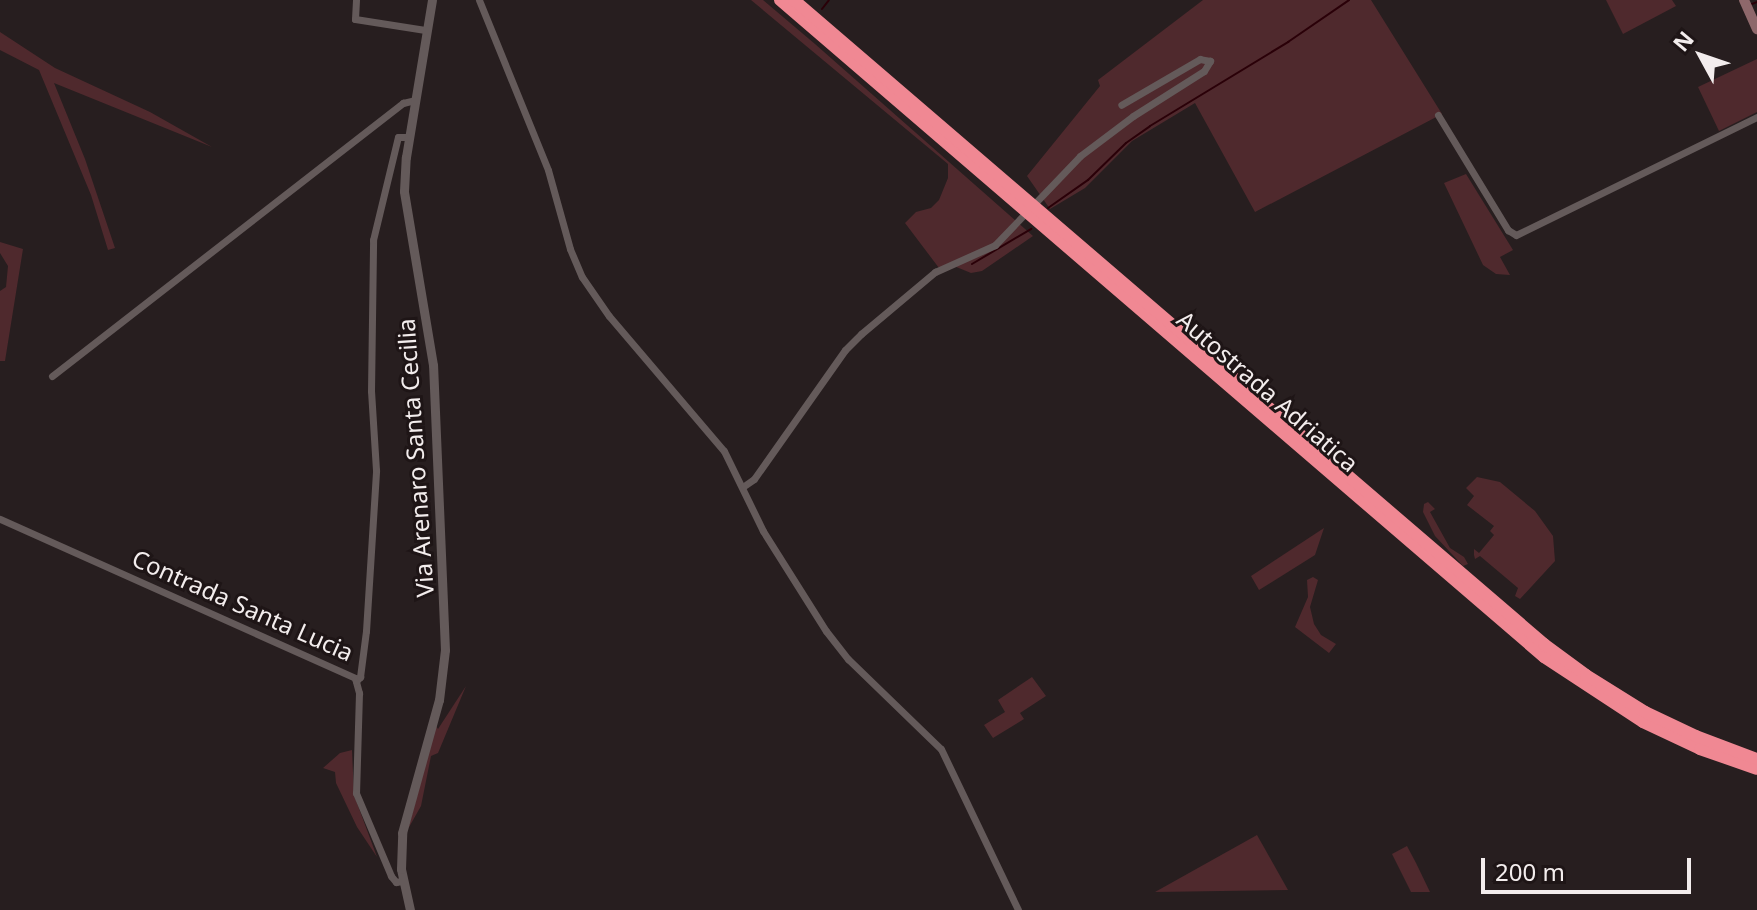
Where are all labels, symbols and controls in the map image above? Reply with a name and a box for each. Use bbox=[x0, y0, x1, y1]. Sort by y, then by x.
north arrow bbox=[1661, 16, 1741, 96]
text: N bbox=[1665, 24, 1700, 57]
street label: Autostrada Adriatica bbox=[1172, 305, 1364, 477]
street label: Via Arenaro Santa Cecilia bbox=[391, 318, 439, 598]
street label: Contrada Santa Lucia bbox=[128, 543, 358, 667]
scale bar bbox=[1485, 842, 1695, 892]
text: 200 m bbox=[1495, 855, 1565, 888]

